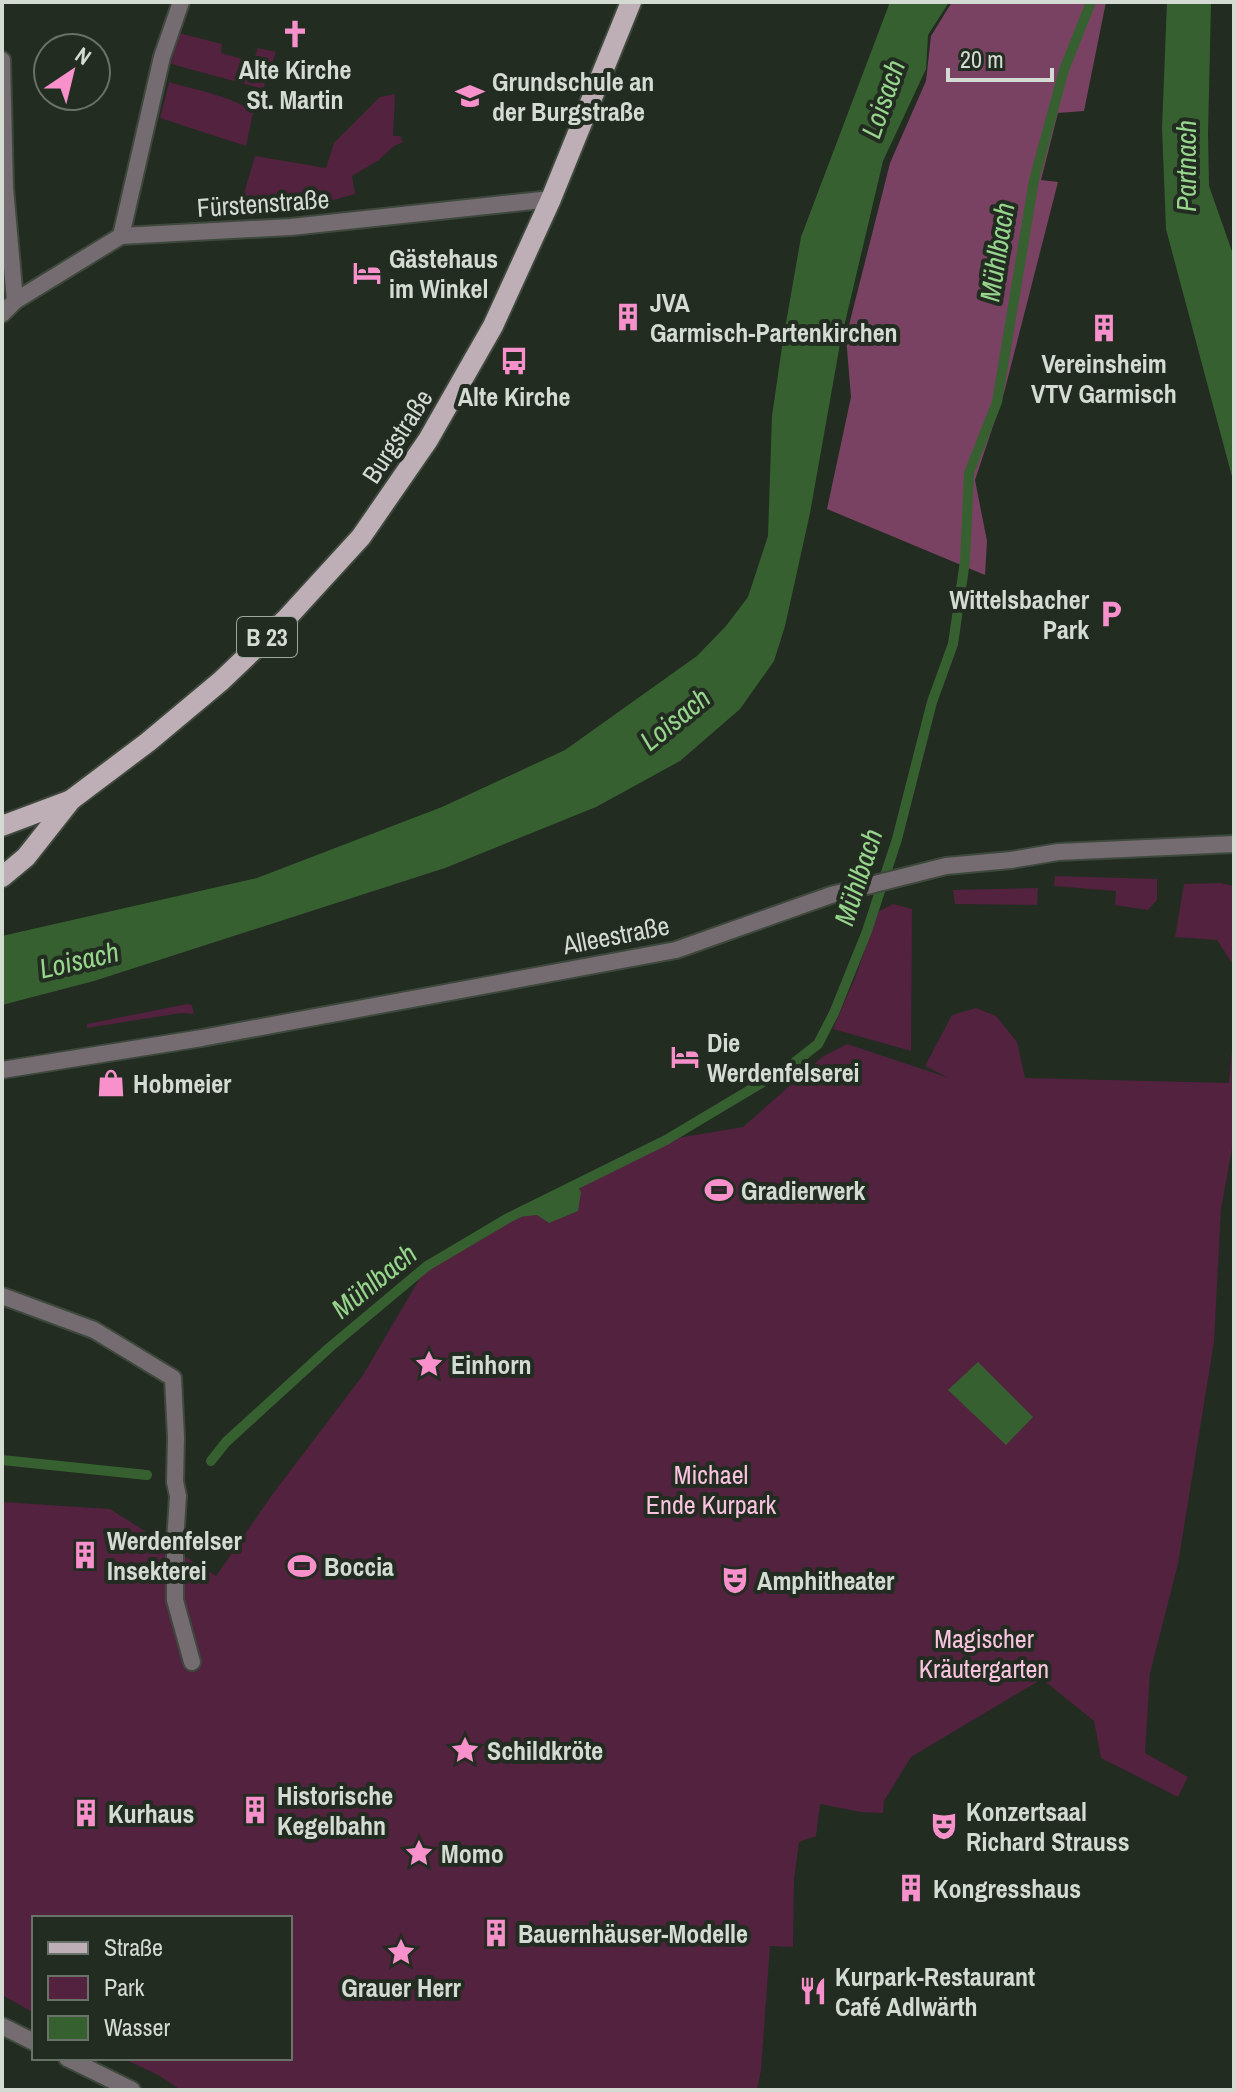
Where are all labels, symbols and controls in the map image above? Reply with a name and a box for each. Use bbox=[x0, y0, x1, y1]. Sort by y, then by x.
church icon: Alte Kirche St. Martin bbox=[280, 19, 310, 49]
north arrow bbox=[32, 32, 112, 112]
scale bar bbox=[948, 32, 1052, 82]
text: N bbox=[70, 40, 97, 72]
text: 20 m bbox=[960, 43, 1004, 75]
place label: Alte Kirche St. Martin bbox=[239, 52, 351, 117]
water label: Loisach bbox=[852, 55, 914, 143]
place label: Grundschule an der Burgstraße bbox=[492, 64, 654, 129]
school or university icon: Grundschule an der Burgstraße bbox=[455, 81, 485, 111]
water label: Partnach bbox=[1167, 120, 1205, 212]
street label: Fürstenstraße bbox=[196, 181, 330, 225]
water label: Mühlbach bbox=[970, 200, 1024, 304]
place label: Gästehaus im Winkel bbox=[389, 241, 498, 306]
hotel icon: Gästehaus im Winkel bbox=[352, 258, 382, 288]
place label: JVA Garmisch-Partenkirchen bbox=[650, 285, 898, 350]
building icon: JVA Garmisch-Partenkirchen bbox=[613, 302, 643, 332]
building icon: Vereinsheim VTV Garmisch bbox=[1089, 313, 1119, 343]
bus stop icon: Alte Kirche bbox=[499, 346, 529, 376]
place label: Vereinsheim VTV Garmisch bbox=[1031, 346, 1177, 411]
place label: Alte Kirche bbox=[458, 379, 570, 414]
street label: Burgstraße bbox=[354, 382, 440, 490]
place label: Wittelsbacher Park bbox=[949, 582, 1090, 647]
parking icon: Wittelsbacher Park bbox=[1096, 599, 1126, 629]
road number: B 23 bbox=[237, 617, 297, 657]
water label: Loisach bbox=[632, 679, 718, 759]
water label: Mühlbach bbox=[825, 824, 891, 930]
street label: Alleestraße bbox=[559, 908, 672, 963]
water label: Loisach bbox=[36, 932, 122, 988]
place label: Die Werdenfelserei bbox=[707, 1025, 860, 1090]
hotel icon: Die Werdenfelserei bbox=[670, 1042, 700, 1072]
place label: Hobmeier bbox=[133, 1066, 232, 1101]
shop icon: Hobmeier bbox=[96, 1068, 126, 1098]
place label: Gradierwerk bbox=[741, 1173, 866, 1208]
sports icon: Gradierwerk bbox=[704, 1175, 734, 1205]
water label: Mühlbach bbox=[323, 1235, 425, 1327]
place label: Einhorn bbox=[451, 1347, 532, 1382]
place icon: Einhorn bbox=[414, 1349, 444, 1379]
park label: Michael Ende Kurpark bbox=[646, 1457, 777, 1522]
place label: Werdenfelser Insekterei bbox=[107, 1523, 242, 1588]
building icon: Werdenfelser Insekterei bbox=[70, 1540, 100, 1570]
place label: Boccia bbox=[324, 1549, 394, 1584]
sports icon: Boccia bbox=[287, 1551, 317, 1581]
place label: Amphitheater bbox=[757, 1563, 895, 1598]
theatre icon: Amphitheater bbox=[720, 1565, 750, 1595]
park label: Magischer Kräutergarten bbox=[919, 1621, 1049, 1686]
place label: Schildkröte bbox=[487, 1733, 603, 1768]
place icon: Schildkröte bbox=[450, 1735, 480, 1765]
place label: Historische Kegelbahn bbox=[277, 1778, 393, 1843]
place label: Konzertsaal Richard Strauss bbox=[966, 1794, 1130, 1859]
building icon: Historische Kegelbahn bbox=[240, 1795, 270, 1825]
place label: Kurhaus bbox=[108, 1796, 194, 1831]
building icon: Kurhaus bbox=[71, 1798, 101, 1828]
theatre icon: Konzertsaal Richard Strauss bbox=[929, 1811, 959, 1841]
place label: Momo bbox=[441, 1836, 504, 1871]
place icon: Momo bbox=[404, 1838, 434, 1868]
place label: Kongresshaus bbox=[933, 1871, 1081, 1906]
building icon: Kongresshaus bbox=[896, 1873, 926, 1903]
legend bbox=[32, 1916, 292, 2060]
place label: Bauernhäuser-Modelle bbox=[518, 1916, 748, 1951]
building icon: Bauernhäuser-Modelle bbox=[481, 1918, 511, 1948]
text: Straße bbox=[104, 1931, 163, 1963]
place icon: Grauer Herr bbox=[386, 1937, 416, 1967]
place label: Kurpark-Restaurant Café Adlwärth bbox=[835, 1959, 1035, 2024]
place label: Grauer Herr bbox=[341, 1970, 462, 2005]
text: Park bbox=[104, 1971, 145, 2003]
restaurant icon: Kurpark-Restaurant Café Adlwärth bbox=[798, 1976, 828, 2006]
text: Wasser bbox=[104, 2011, 170, 2043]

